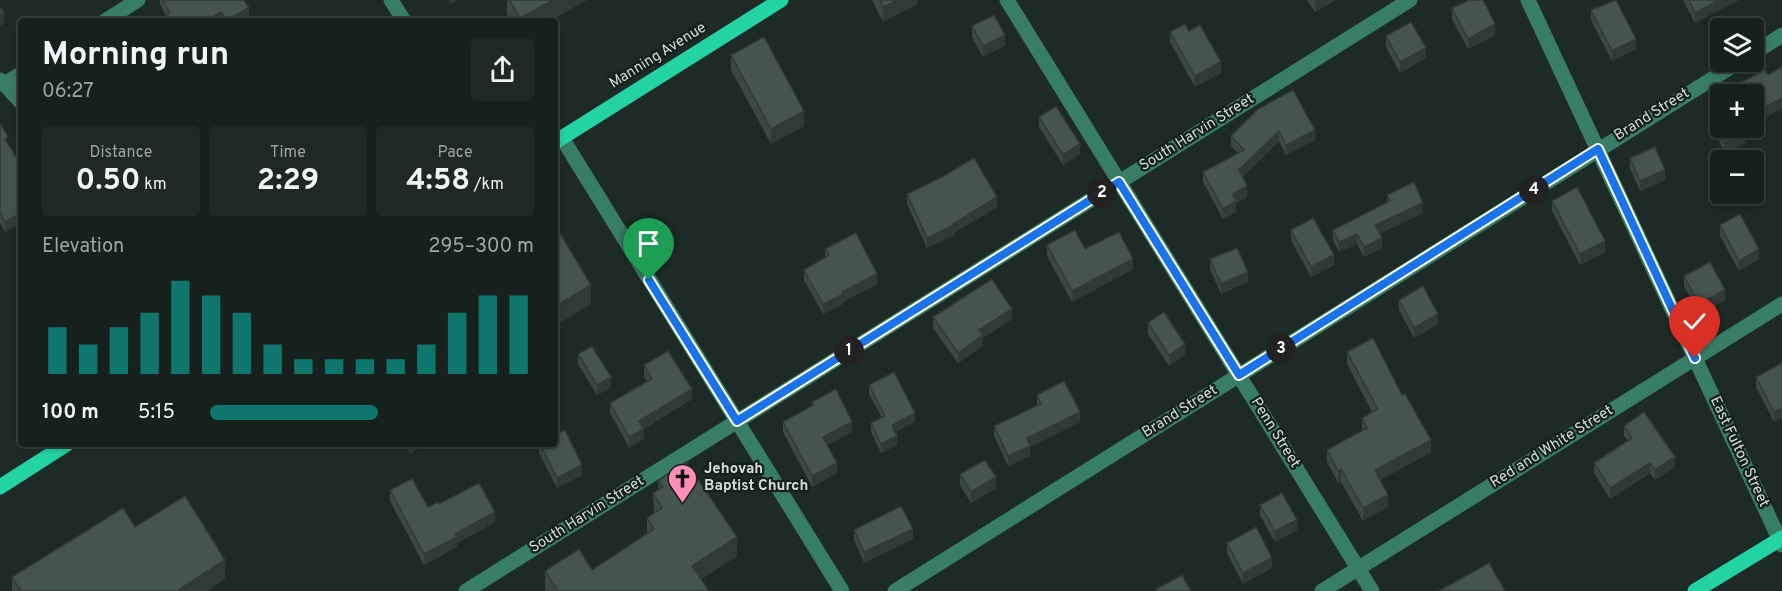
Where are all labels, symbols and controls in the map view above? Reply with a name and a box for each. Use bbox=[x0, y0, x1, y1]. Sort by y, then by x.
map controls bbox=[1710, 18, 1764, 204]
button: layers bbox=[1710, 18, 1764, 72]
street label: Manning Avenue bbox=[606, 19, 710, 93]
text: Morning run bbox=[42, 35, 229, 77]
button: share bbox=[471, 38, 534, 101]
text: 06:27 bbox=[42, 79, 94, 105]
street label: Brand Street bbox=[1611, 84, 1693, 146]
button: + bbox=[1710, 84, 1764, 138]
street label: South Harvin Street bbox=[1136, 90, 1258, 176]
text: Distance bbox=[90, 143, 152, 163]
text: Time bbox=[270, 143, 306, 163]
text: Pace bbox=[437, 143, 473, 163]
button: − bbox=[1710, 150, 1764, 204]
text: 0.50 bbox=[76, 163, 141, 200]
text: 2:29 bbox=[257, 163, 319, 200]
text: 4:58 bbox=[406, 163, 470, 200]
text: km bbox=[141, 175, 166, 195]
text: /km bbox=[470, 175, 504, 195]
pin: 4 bbox=[1519, 175, 1549, 205]
pin: 2 bbox=[1087, 178, 1117, 208]
text: 4 bbox=[1529, 180, 1539, 200]
text: 2 bbox=[1097, 183, 1107, 203]
pin bbox=[623, 218, 674, 280]
icon: arrive bbox=[632, 227, 665, 260]
text: Elevation bbox=[42, 234, 124, 260]
text: 295–300 m bbox=[428, 234, 534, 260]
pin bbox=[1669, 296, 1720, 358]
icon: check bbox=[1678, 305, 1711, 338]
pin: 3 bbox=[1266, 334, 1296, 364]
pin: 1 bbox=[834, 336, 864, 366]
text: 3 bbox=[1276, 339, 1286, 359]
text: 1 bbox=[846, 341, 852, 361]
street label: Brand Street bbox=[1139, 381, 1221, 443]
street label: East Fulton Street bbox=[1705, 393, 1773, 511]
street label: Penn Street bbox=[1246, 394, 1304, 472]
text: 100 m bbox=[42, 400, 99, 426]
text: 5:15 bbox=[138, 400, 175, 426]
street label: Red and White Street bbox=[1487, 401, 1617, 493]
place label: Jehovah Baptist Church bbox=[704, 460, 808, 496]
church icon: Jehovah Baptist Church bbox=[667, 462, 699, 504]
street label: South Harvin Street bbox=[526, 472, 648, 558]

